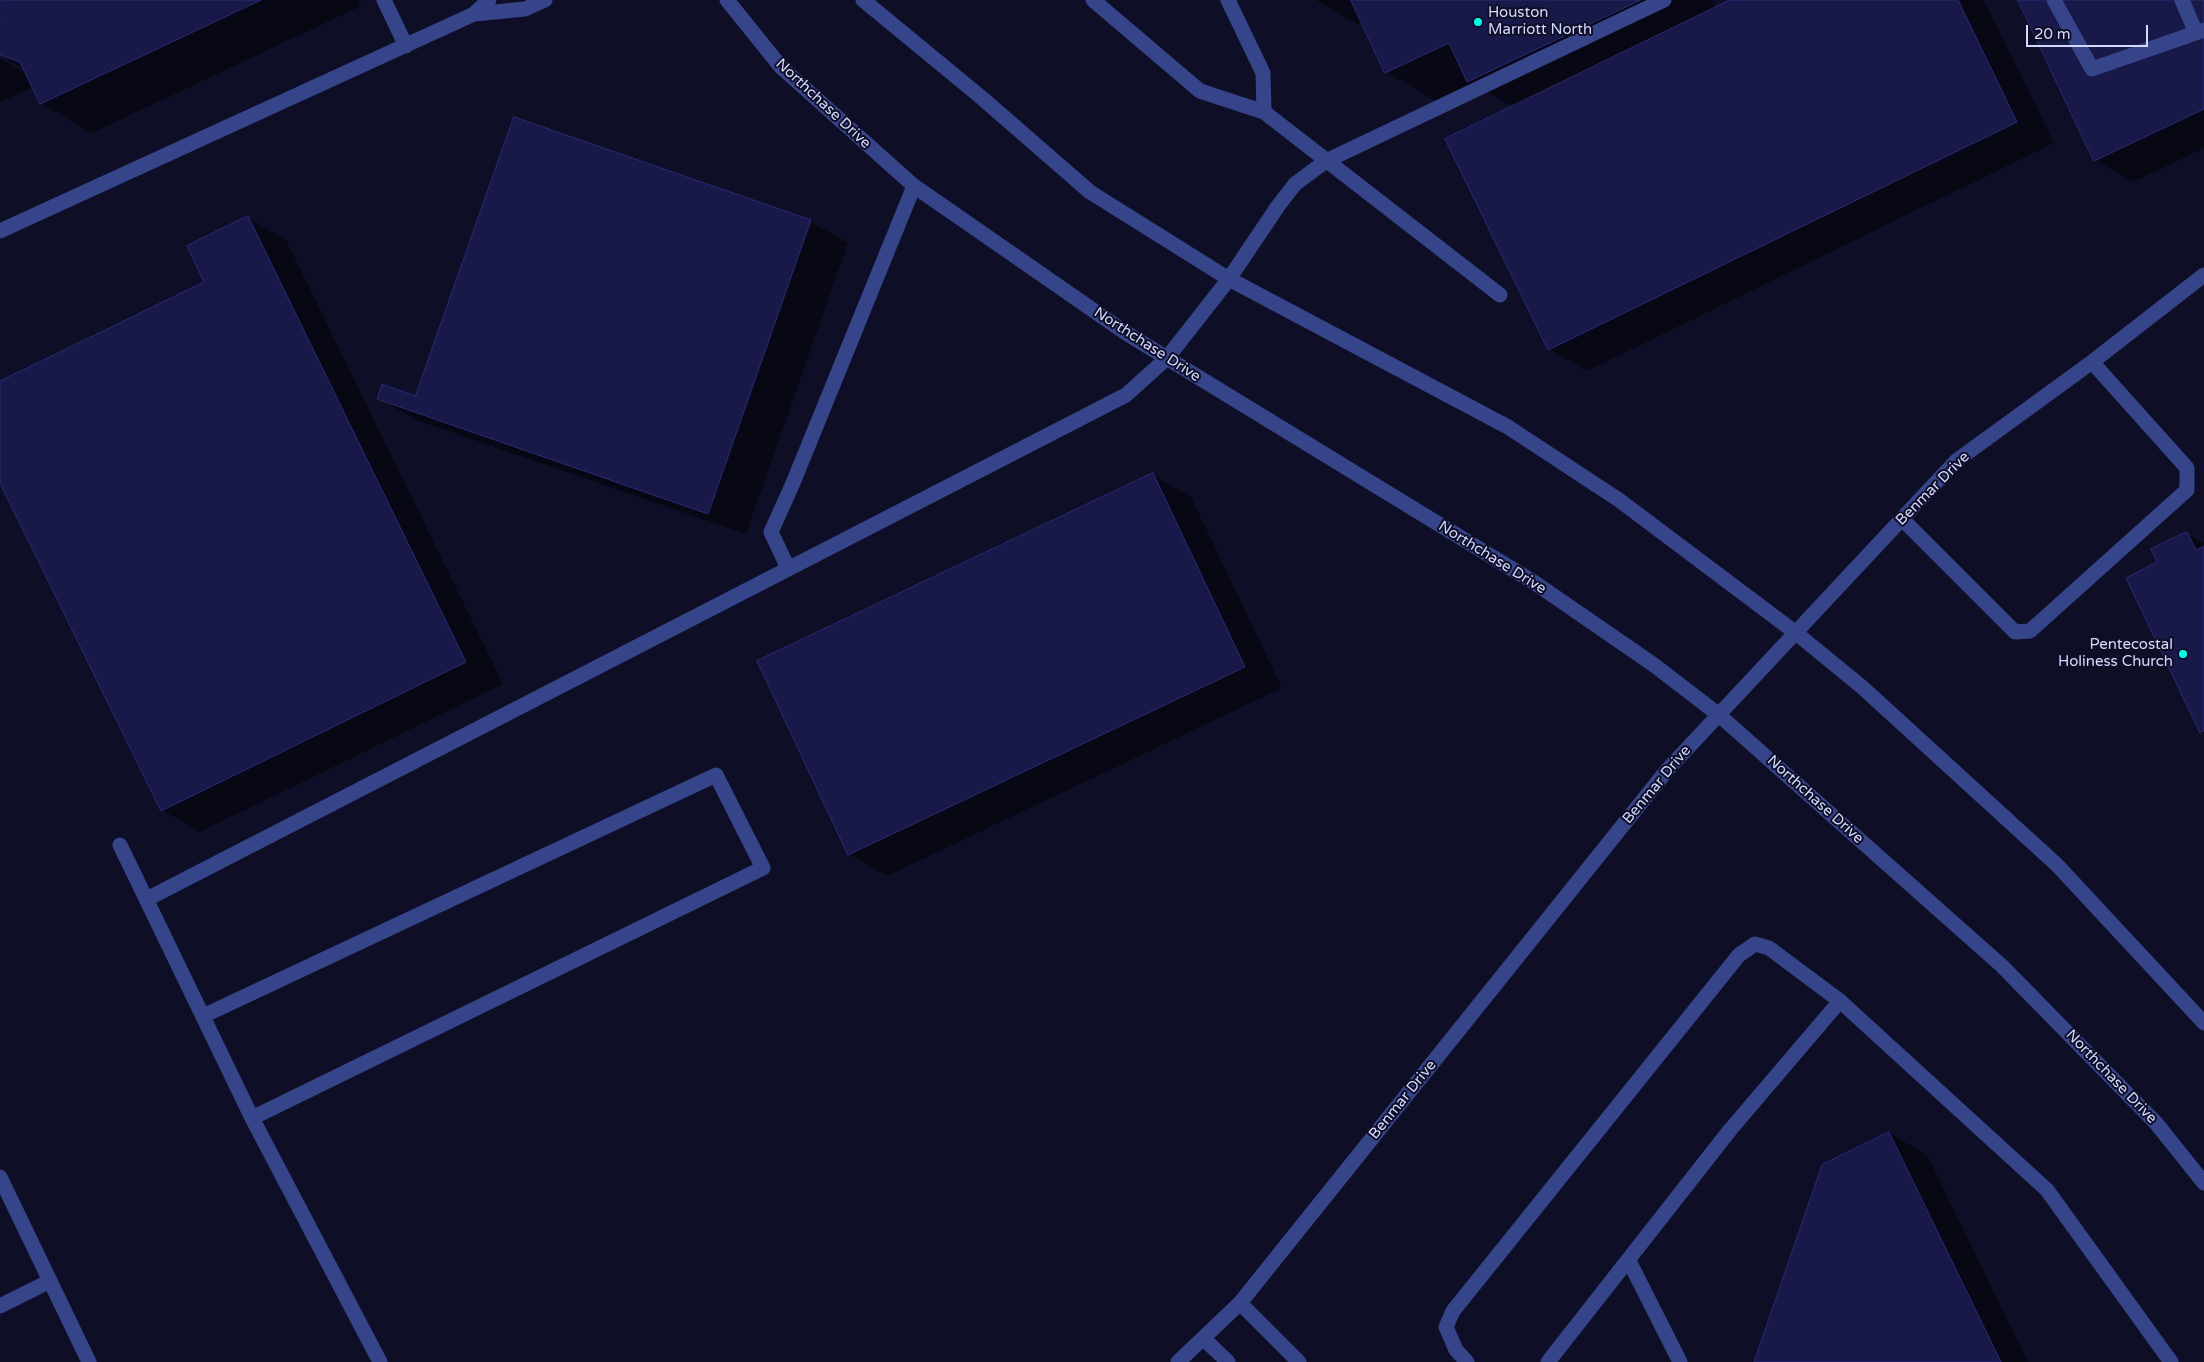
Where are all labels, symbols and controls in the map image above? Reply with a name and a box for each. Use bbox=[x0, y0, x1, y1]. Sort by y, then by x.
place label: Houston Marriott North bbox=[1488, 4, 1592, 39]
scale bar bbox=[2029, 15, 2152, 47]
marker: Houston Marriott North bbox=[1472, 16, 1484, 28]
text: 20 m bbox=[2034, 25, 2071, 43]
street label: Northchase Drive bbox=[772, 55, 874, 153]
street label: Northchase Drive bbox=[1090, 304, 1204, 386]
street label: Benmar Drive bbox=[1892, 448, 1974, 530]
street label: Northchase Drive bbox=[1435, 518, 1549, 598]
place label: Pentecostal Holiness Church bbox=[2058, 636, 2173, 671]
marker: Pentecostal Holiness Church bbox=[2177, 648, 2189, 660]
street label: Benmar Drive bbox=[1619, 742, 1695, 828]
street label: Northchase Drive bbox=[1763, 752, 1867, 848]
street label: Northchase Drive bbox=[2062, 1026, 2160, 1128]
street label: Benmar Drive bbox=[1366, 1057, 1440, 1143]

